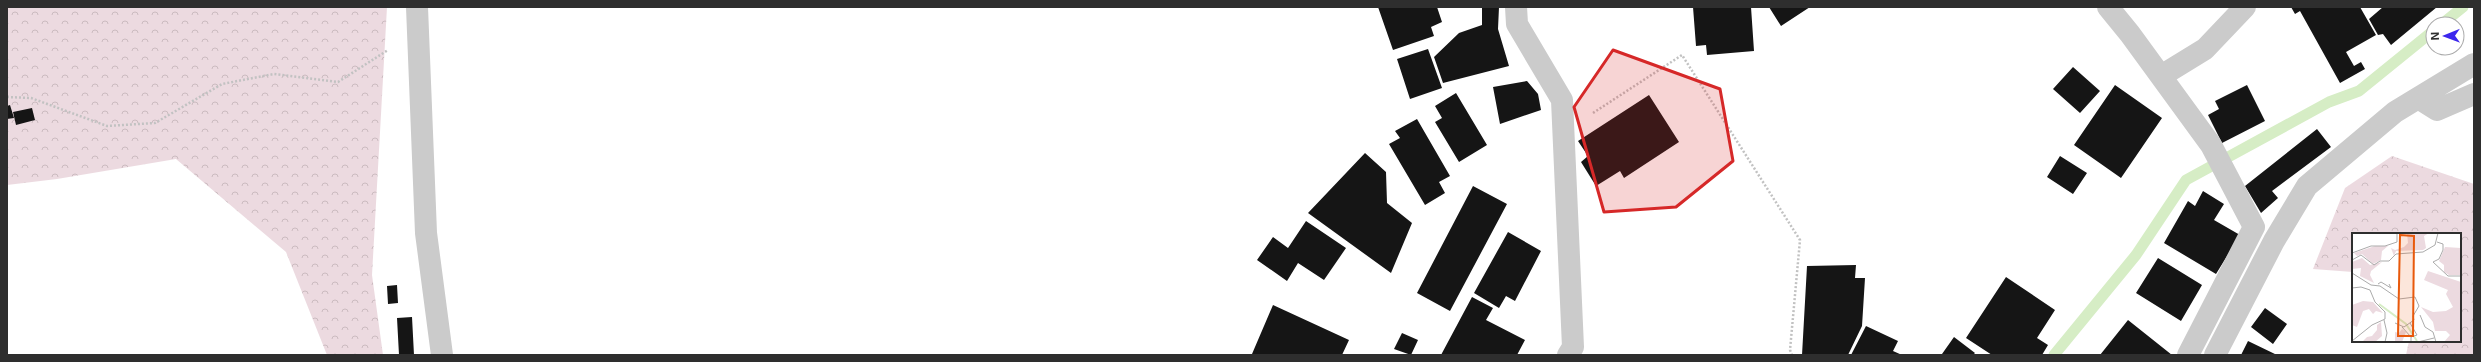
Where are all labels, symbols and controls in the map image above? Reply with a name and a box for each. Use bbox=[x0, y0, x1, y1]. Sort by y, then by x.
north arrow bbox=[2425, 16, 2465, 56]
text: N bbox=[2428, 32, 2442, 40]
inset map bbox=[2352, 233, 2461, 342]

